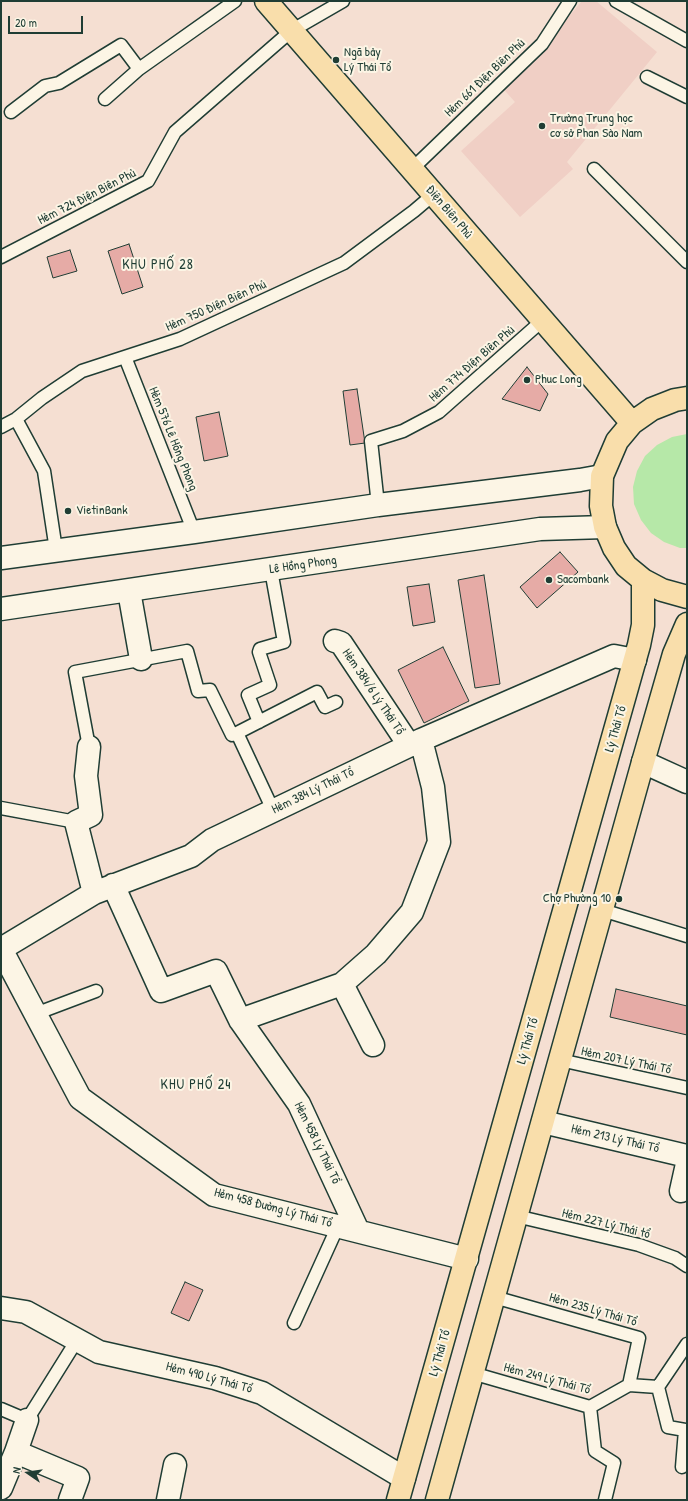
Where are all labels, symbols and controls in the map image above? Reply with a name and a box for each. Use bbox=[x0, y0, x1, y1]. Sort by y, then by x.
scale bar bbox=[10, 8, 85, 34]
text: 20 m bbox=[15, 14, 37, 31]
street label: Hẻm 661 Điện Biên Phủ bbox=[442, 36, 528, 120]
place label: Ngã bảy Lý Thái Tổ bbox=[344, 45, 391, 76]
marker: Ngã bảy Lý Thái Tổ bbox=[331, 55, 341, 65]
place label: Trường Trung học cơ sở Phan Sào Nam bbox=[550, 111, 642, 142]
marker: Trường Trung học cơ sở Phan Sào Nam bbox=[537, 121, 547, 131]
street label: Hẻm 724 Điện Biên Phủ bbox=[35, 166, 139, 228]
street label: Điện Biên Phủ bbox=[422, 182, 476, 242]
district label: KHU PHỐ 28 bbox=[122, 257, 194, 273]
street label: Hẻm 750 Điện Biên Phủ bbox=[163, 277, 269, 335]
street label: Hẻm 774 Điện Biên Phủ bbox=[426, 323, 518, 405]
place label: Phuc Long bbox=[535, 372, 582, 388]
marker: Phuc Long bbox=[522, 375, 532, 385]
street label: Hẻm 576 Lê Hồng Phong bbox=[145, 385, 201, 493]
place label: VietinBank bbox=[76, 503, 128, 519]
marker: VietinBank bbox=[63, 506, 73, 516]
street label: Lê Hồng Phong bbox=[268, 553, 338, 577]
place label: Sacombank bbox=[557, 572, 609, 588]
marker: Sacombank bbox=[544, 575, 554, 585]
street label: Hẻm 384/6 Lý Thái Tổ bbox=[338, 646, 408, 738]
street label: Lý Thái Tổ bbox=[602, 704, 630, 754]
street label: Hẻm 384 Lý Thái Tổ bbox=[269, 764, 357, 818]
place label: Chợ Phường 10 bbox=[543, 891, 611, 907]
marker: Chợ Phường 10 bbox=[614, 894, 624, 904]
street label: Lý Thái Tổ bbox=[514, 1016, 542, 1066]
street label: Hẻm 207 Lý Thái Tổ bbox=[580, 1044, 672, 1078]
district label: KHU PHỐ 24 bbox=[161, 1077, 231, 1093]
street label: Hẻm 458 Lý Thái Tổ bbox=[290, 1099, 344, 1187]
street label: Hẻm 213 Lý Thái Tổ bbox=[569, 1121, 661, 1157]
street label: Hẻm 458 Đường Lý Thái Tổ bbox=[212, 1185, 334, 1231]
street label: Hẻm 227 Lý Thái tổ bbox=[560, 1206, 652, 1242]
street label: Hẻm 235 Lý Thái Tổ bbox=[547, 1290, 639, 1330]
street label: Lý Thái Tổ bbox=[426, 1328, 454, 1378]
street label: Hẻm 490 Lý Thái Tổ bbox=[164, 1359, 254, 1397]
street label: Hẻm 249 Lý Thái Tổ bbox=[502, 1360, 592, 1398]
north arrow bbox=[8, 1453, 48, 1493]
text: N bbox=[9, 1466, 24, 1475]

